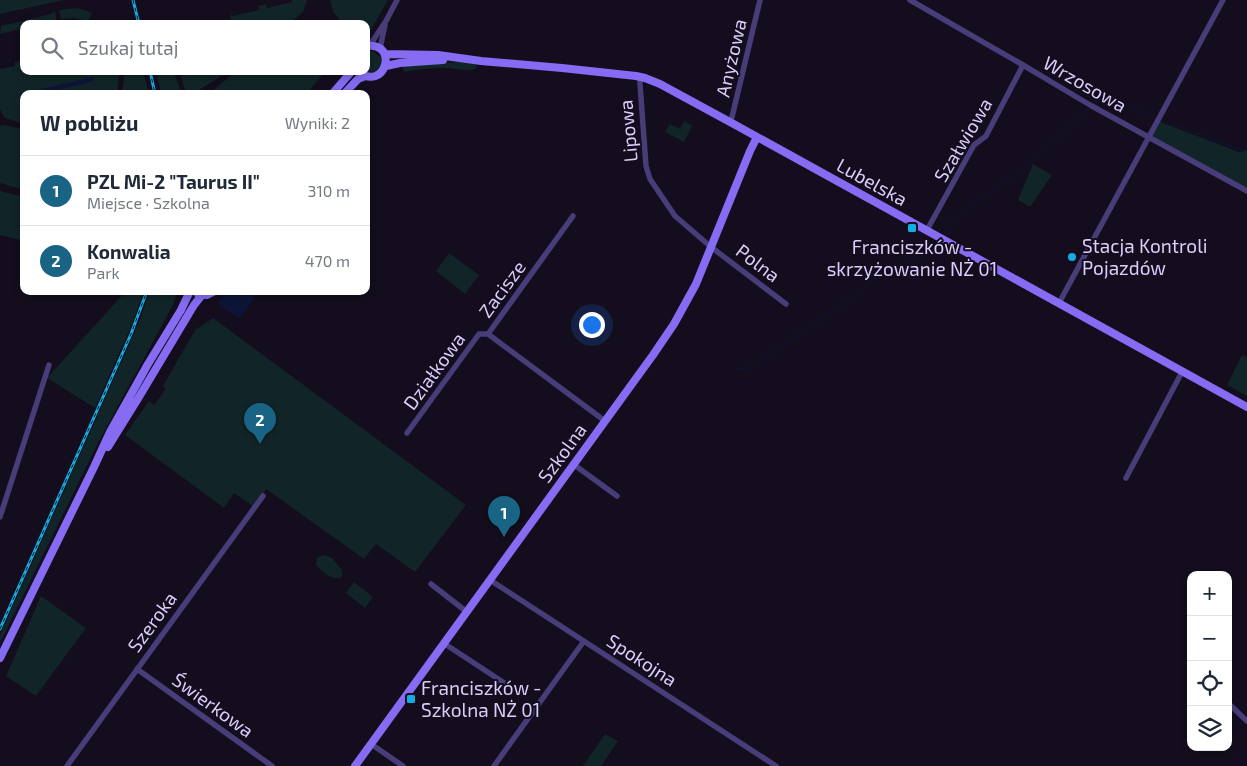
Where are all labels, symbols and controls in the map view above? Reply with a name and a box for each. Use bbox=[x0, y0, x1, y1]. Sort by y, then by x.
street label: Anyżowa bbox=[710, 17, 751, 99]
search box bbox=[20, 20, 370, 75]
icon: search bbox=[38, 34, 66, 62]
text: Szukaj tutaj bbox=[78, 36, 178, 59]
street label: Wrzosowa bbox=[1040, 51, 1131, 117]
street label: Szałwiowa bbox=[929, 94, 997, 186]
street label: Lipowa bbox=[613, 99, 642, 163]
text: W pobliżu bbox=[40, 110, 139, 135]
text: Wyniki: 2 bbox=[285, 113, 350, 132]
street label: Lubelska bbox=[833, 153, 912, 210]
text: PZL Mi-2 "Taurus II" bbox=[87, 170, 260, 193]
text: 1 bbox=[53, 181, 59, 200]
text: 310 m bbox=[308, 181, 350, 200]
text: Miejsce · Szkolna bbox=[87, 193, 210, 212]
marker: Franciszków - skrzyżowanie NŻ 01 bbox=[906, 222, 918, 234]
place label: Stacja Kontroli Pojazdów bbox=[1082, 234, 1208, 279]
place label: Franciszków - skrzyżowanie NŻ 01 bbox=[827, 235, 997, 280]
street label: Polna bbox=[732, 239, 785, 287]
text: Konwalia bbox=[87, 240, 171, 263]
text: 2 bbox=[51, 251, 61, 270]
text: 470 m bbox=[305, 251, 350, 270]
marker: Stacja Kontroli Pojazdów bbox=[1066, 251, 1078, 263]
street label: Zacisze bbox=[473, 256, 530, 322]
text: Park bbox=[87, 263, 120, 282]
your location bbox=[579, 312, 605, 338]
street label: Działkowa bbox=[398, 328, 469, 414]
pin: 2 bbox=[244, 403, 276, 444]
street label: Szkolna bbox=[532, 419, 591, 487]
pin: 1 bbox=[488, 496, 520, 537]
map controls bbox=[1187, 571, 1232, 751]
button: + bbox=[1187, 571, 1232, 616]
street label: Szeroka bbox=[122, 587, 181, 656]
button: − bbox=[1187, 616, 1232, 661]
street label: Spokojna bbox=[603, 628, 682, 691]
button: locate bbox=[1187, 661, 1232, 706]
street label: Świerkowa bbox=[168, 667, 258, 742]
place label: Franciszków - Szkolna NŻ 01 bbox=[421, 676, 542, 721]
marker: Franciszków - Szkolna NŻ 01 bbox=[405, 693, 417, 705]
button: layers bbox=[1187, 706, 1232, 751]

